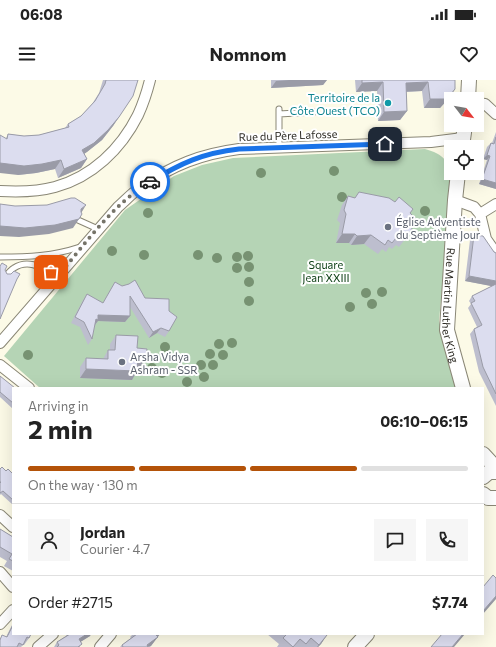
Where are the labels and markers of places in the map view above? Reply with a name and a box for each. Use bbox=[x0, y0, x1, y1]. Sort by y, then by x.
place label: Territoire de la Côte Ouest (TCO) bbox=[290, 91, 380, 117]
marker: Territoire de la Côte Ouest (TCO) bbox=[383, 98, 393, 108]
pin bbox=[368, 127, 402, 161]
place label: Église Adventiste du Septième Jour bbox=[396, 214, 481, 242]
marker: Église Adventiste du Septième Jour bbox=[383, 222, 393, 232]
pin bbox=[34, 255, 68, 289]
place label: Arsha Vidya Ashram - SSR bbox=[130, 350, 198, 376]
marker: Arsha Vidya Ashram - SSR bbox=[117, 357, 127, 367]

